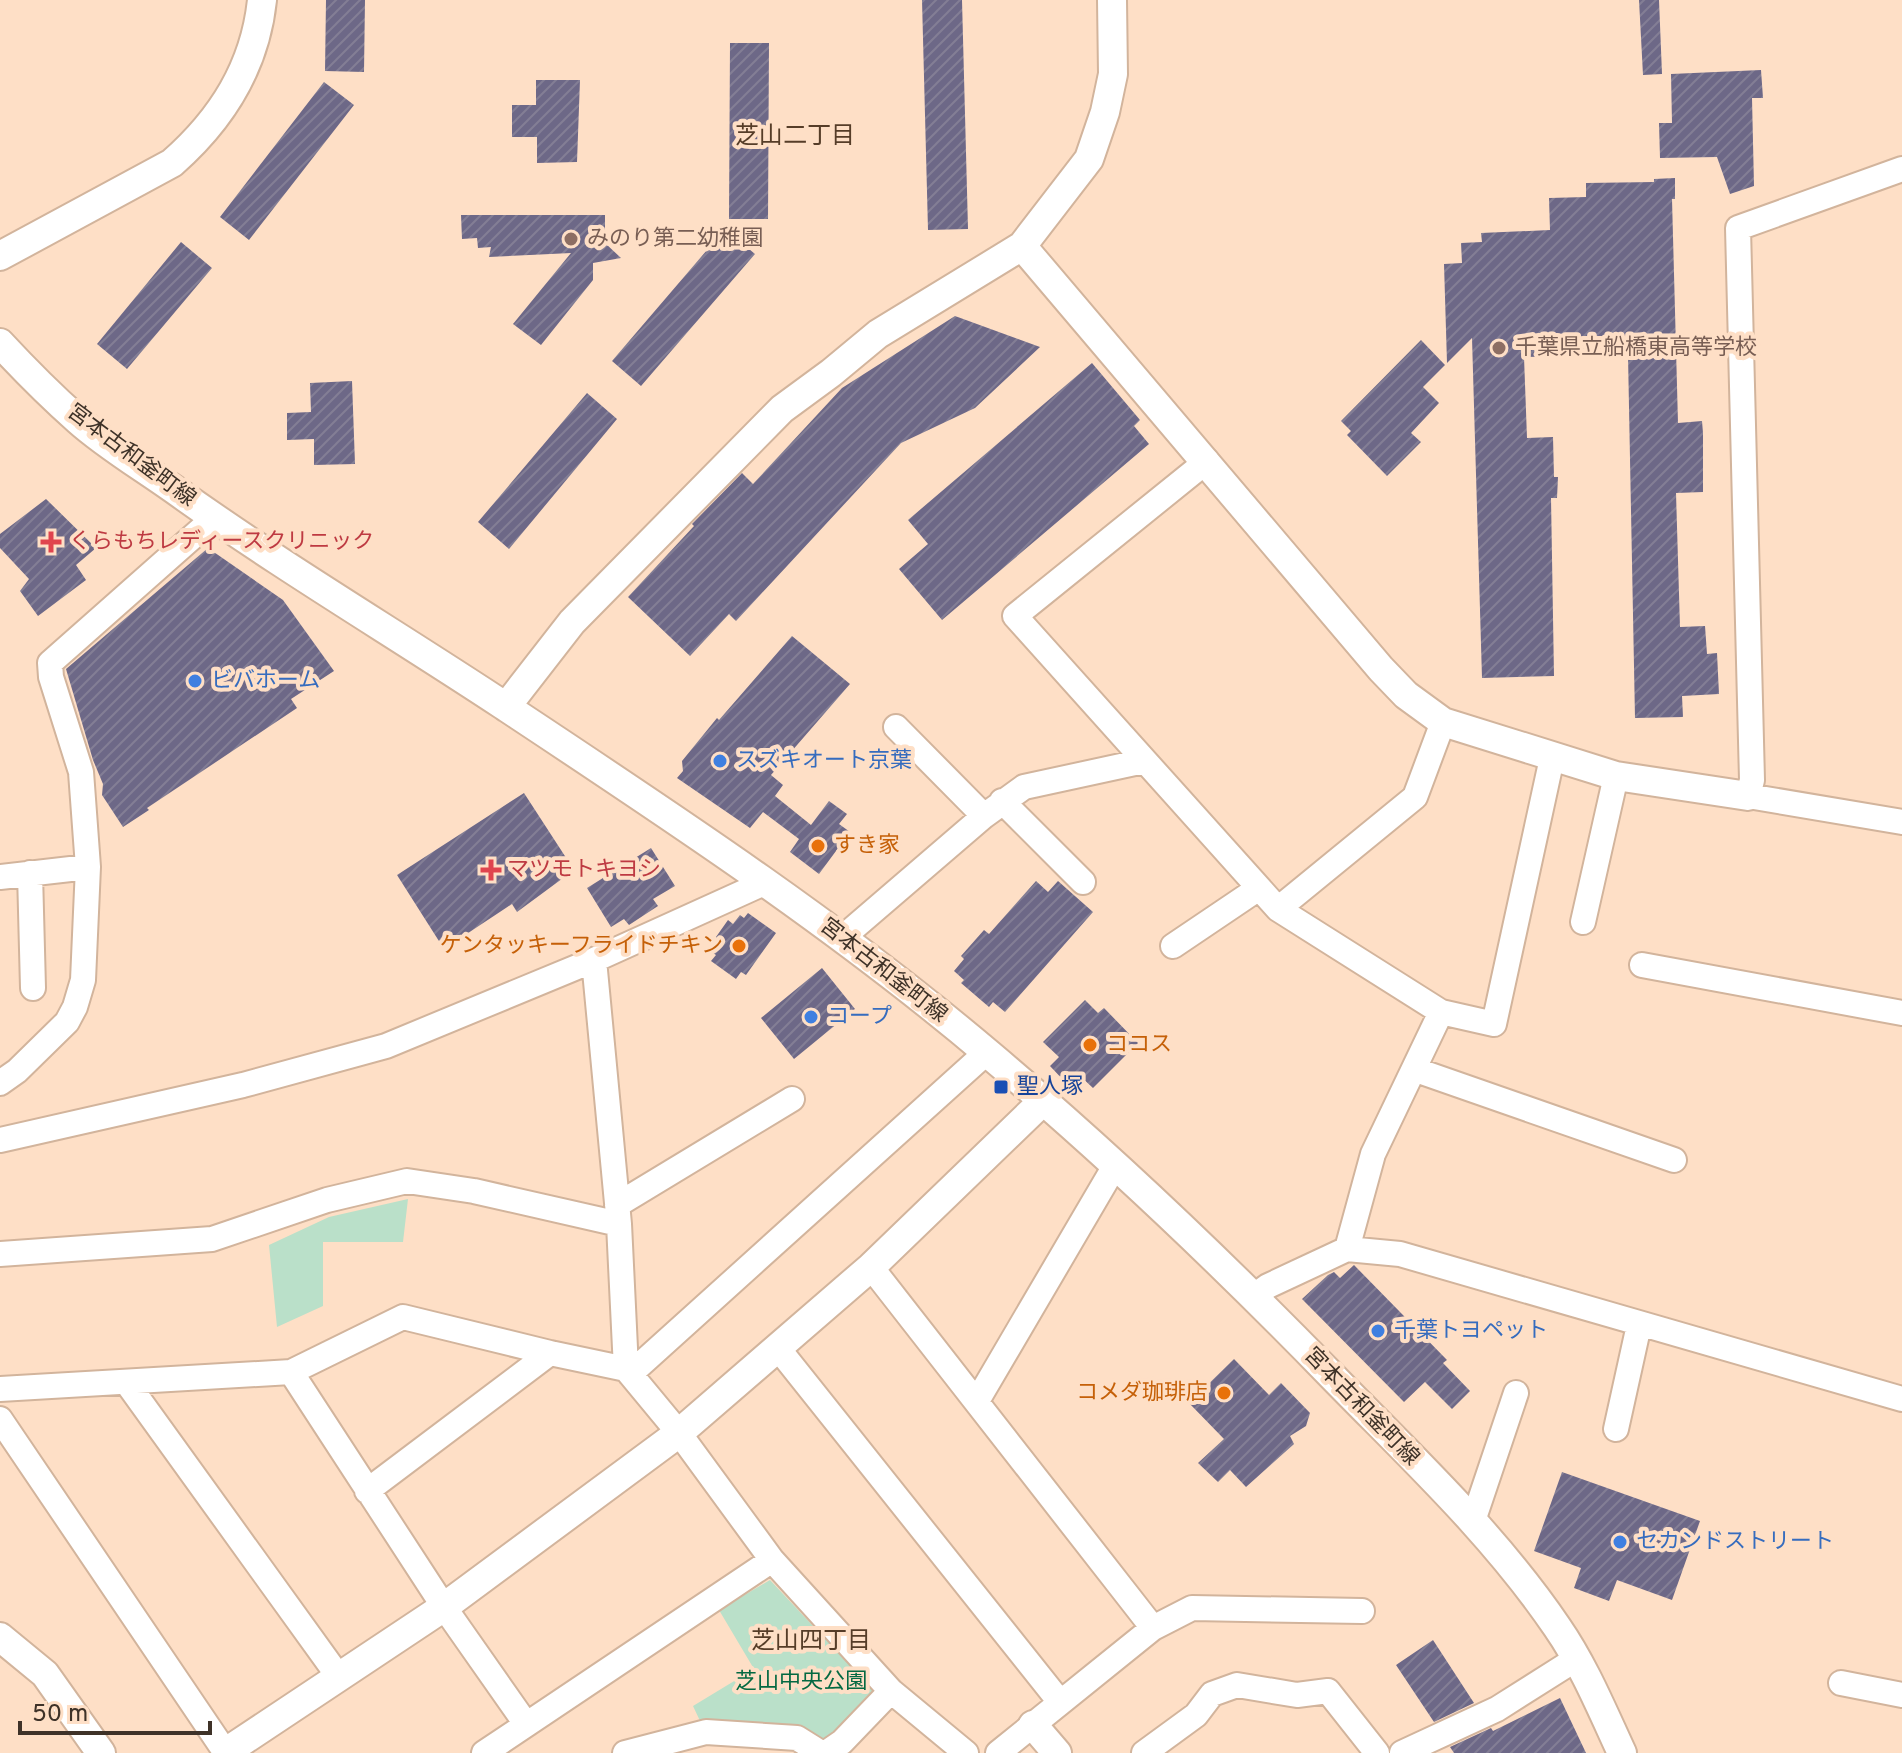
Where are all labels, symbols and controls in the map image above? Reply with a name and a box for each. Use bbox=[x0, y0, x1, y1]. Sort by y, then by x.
district label: 芝山二丁目 bbox=[735, 122, 855, 152]
place label: みのり第二幼稚園 bbox=[587, 226, 763, 253]
marker: みのり第二幼稚園 bbox=[562, 230, 580, 248]
place label: 千葉県立船橋東高等学校 bbox=[1515, 335, 1757, 362]
marker: 千葉県立船橋東高等学校 bbox=[1490, 339, 1508, 357]
street label: 宮本古和釜町線 bbox=[61, 399, 201, 513]
place label: くらもちレディースクリニック bbox=[69, 529, 374, 556]
marker: くらもちレディースクリニック bbox=[40, 531, 62, 553]
place label: ビバホーム bbox=[211, 668, 320, 695]
marker: ビバホーム bbox=[186, 672, 204, 690]
place label: スズキオート京葉 bbox=[736, 748, 912, 775]
marker: スズキオート京葉 bbox=[711, 752, 729, 770]
place label: すき家 bbox=[834, 833, 900, 860]
marker: すき家 bbox=[809, 837, 827, 855]
place label: マツモトキヨシ bbox=[507, 857, 661, 884]
marker: マツモトキヨシ bbox=[482, 861, 500, 879]
street label: 宮本古和釜町線 bbox=[814, 913, 952, 1029]
place label: ケンタッキーフライドチキン bbox=[440, 933, 723, 960]
marker: ケンタッキーフライドチキン bbox=[730, 937, 748, 955]
place label: コープ bbox=[827, 1004, 892, 1031]
marker: コープ bbox=[802, 1008, 820, 1026]
place label: ココス bbox=[1106, 1032, 1172, 1059]
marker: ココス bbox=[1081, 1036, 1099, 1054]
place label: 聖人塚 bbox=[1017, 1074, 1083, 1101]
marker: 聖人塚 bbox=[992, 1078, 1010, 1096]
place label: 千葉トヨペット bbox=[1394, 1318, 1548, 1345]
marker: 千葉トヨペット bbox=[1369, 1322, 1387, 1340]
street label: 宮本古和釜町線 bbox=[1298, 1342, 1424, 1472]
place label: コメダ珈琲店 bbox=[1076, 1380, 1208, 1407]
marker: コメダ珈琲店 bbox=[1215, 1384, 1233, 1402]
place label: セカンドストリート bbox=[1636, 1529, 1834, 1556]
marker: セカンドストリート bbox=[1611, 1533, 1629, 1551]
district label: 芝山四丁目 bbox=[751, 1627, 871, 1657]
park label: 芝山中央公園 bbox=[735, 1669, 867, 1696]
scale bar bbox=[20, 1685, 210, 1735]
text: 50 m bbox=[32, 1700, 88, 1730]

